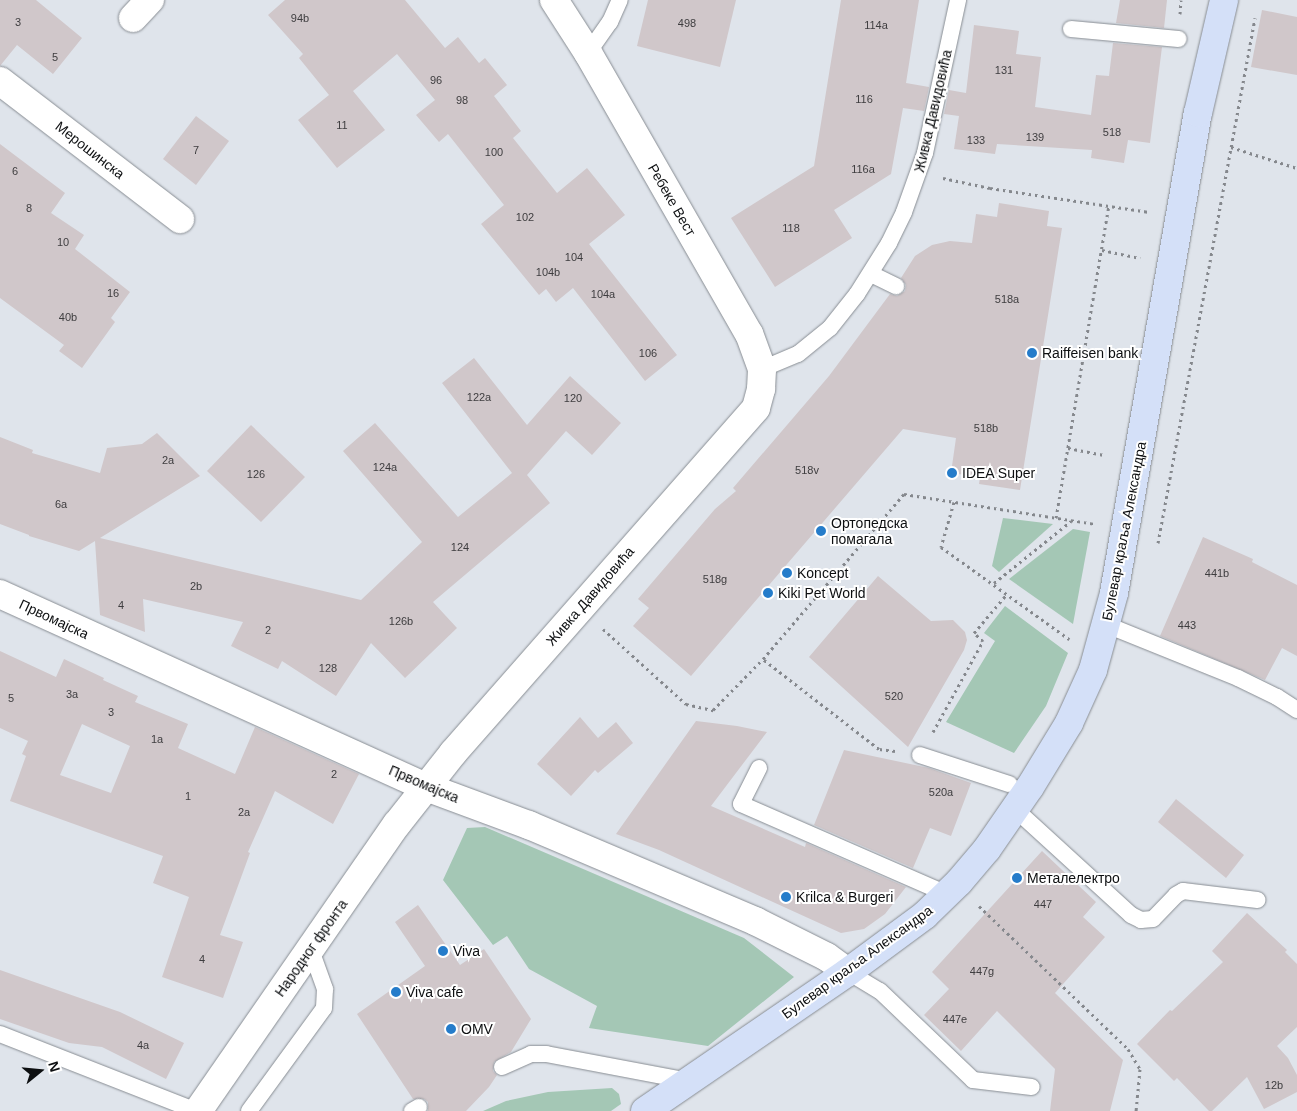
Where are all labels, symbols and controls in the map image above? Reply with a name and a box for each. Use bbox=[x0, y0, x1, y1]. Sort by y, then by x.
house number: 94b bbox=[291, 11, 309, 25]
house number: 3 bbox=[15, 15, 21, 29]
house number: 498 bbox=[678, 16, 696, 30]
house number: 114a bbox=[864, 18, 888, 32]
street label: Живка Давидовића bbox=[911, 48, 955, 174]
house number: 5 bbox=[52, 50, 58, 64]
house number: 131 bbox=[995, 63, 1013, 77]
house number: 96 bbox=[430, 73, 442, 87]
house number: 116 bbox=[855, 92, 873, 106]
house number: 98 bbox=[456, 93, 468, 107]
street label: Мерошинска bbox=[52, 118, 128, 182]
house number: 11 bbox=[336, 118, 348, 132]
house number: 518 bbox=[1103, 125, 1121, 139]
house number: 139 bbox=[1026, 130, 1044, 144]
house number: 133 bbox=[967, 133, 985, 147]
house number: 7 bbox=[193, 143, 199, 157]
house number: 100 bbox=[485, 145, 503, 159]
street label: Ребеке Вест bbox=[645, 161, 699, 239]
house number: 116a bbox=[851, 162, 875, 176]
house number: 6 bbox=[12, 164, 18, 178]
house number: 8 bbox=[26, 201, 32, 215]
house number: 102 bbox=[516, 210, 534, 224]
house number: 118 bbox=[782, 221, 800, 235]
house number: 10 bbox=[57, 235, 69, 249]
house number: 104 bbox=[565, 250, 583, 264]
house number: 104b bbox=[536, 265, 560, 279]
house number: 16 bbox=[107, 286, 119, 300]
house number: 104a bbox=[591, 287, 615, 301]
house number: 518a bbox=[995, 292, 1019, 306]
house number: 40b bbox=[59, 310, 77, 324]
place label: Raiffeisen bank bbox=[1042, 345, 1138, 361]
house number: 106 bbox=[639, 346, 657, 360]
marker: Raiffeisen bank bbox=[1026, 347, 1038, 359]
house number: 122a bbox=[467, 390, 491, 404]
house number: 120 bbox=[564, 391, 582, 405]
house number: 518b bbox=[974, 421, 998, 435]
street label: Булевар краља Александра bbox=[1098, 440, 1150, 622]
house number: 2a bbox=[162, 453, 174, 467]
house number: 124a bbox=[373, 460, 397, 474]
house number: 518v bbox=[795, 463, 819, 477]
place label: IDEA Super bbox=[962, 465, 1036, 481]
house number: 126 bbox=[247, 467, 265, 481]
marker: IDEA Super bbox=[946, 467, 958, 479]
house number: 6a bbox=[55, 497, 67, 511]
place label: Ортопедска помагала bbox=[831, 515, 908, 548]
marker: Ортопедска помагала bbox=[815, 525, 827, 537]
house number: 124 bbox=[451, 540, 469, 554]
street label: Живка Давидовића bbox=[542, 543, 638, 649]
place label: Koncept bbox=[797, 565, 848, 581]
house number: 441b bbox=[1205, 566, 1229, 580]
marker: Koncept bbox=[781, 567, 793, 579]
house number: 518g bbox=[703, 572, 727, 586]
house number: 2b bbox=[190, 579, 202, 593]
place label: Kiki Pet World bbox=[778, 585, 866, 601]
marker: Kiki Pet World bbox=[762, 587, 774, 599]
street label: Првомајска bbox=[17, 596, 91, 642]
house number: 4 bbox=[118, 598, 124, 612]
house number: 126b bbox=[389, 614, 413, 628]
house number: 443 bbox=[1178, 618, 1196, 632]
house number: 2 bbox=[265, 623, 271, 637]
house number: 128 bbox=[319, 661, 337, 675]
house number: 3a bbox=[66, 687, 78, 701]
house number: 520 bbox=[885, 689, 903, 703]
house number: 5 bbox=[8, 691, 14, 705]
house number: 3 bbox=[108, 705, 114, 719]
house number: 1a bbox=[151, 732, 163, 746]
street label: Првомајска bbox=[386, 762, 462, 806]
house number: 2 bbox=[331, 767, 337, 781]
house number: 520a bbox=[929, 785, 953, 799]
house number: 1 bbox=[185, 789, 191, 803]
house number: 2a bbox=[238, 805, 250, 819]
place label: Металелектро bbox=[1027, 870, 1120, 886]
marker: Металелектро bbox=[1011, 872, 1023, 884]
place label: Krilca & Burgeri bbox=[796, 889, 893, 905]
marker: Krilca & Burgeri bbox=[780, 891, 792, 903]
street label: Народног фронта bbox=[271, 896, 351, 1000]
house number: 447 bbox=[1034, 897, 1052, 911]
street label: Булевар краља Александра bbox=[778, 902, 936, 1022]
place label: Viva bbox=[453, 943, 480, 959]
marker: Viva bbox=[437, 945, 449, 957]
house number: 4 bbox=[199, 952, 205, 966]
house number: 447g bbox=[970, 964, 994, 978]
place label: Viva cafe bbox=[406, 984, 463, 1000]
marker: Viva cafe bbox=[390, 986, 402, 998]
house number: 447e bbox=[943, 1012, 967, 1026]
place label: OMV bbox=[461, 1021, 493, 1037]
marker: OMV bbox=[445, 1023, 457, 1035]
house number: 4a bbox=[137, 1038, 149, 1052]
north arrow bbox=[15, 1046, 65, 1096]
text: N bbox=[45, 1059, 63, 1074]
house number: 12b bbox=[1265, 1078, 1283, 1092]

